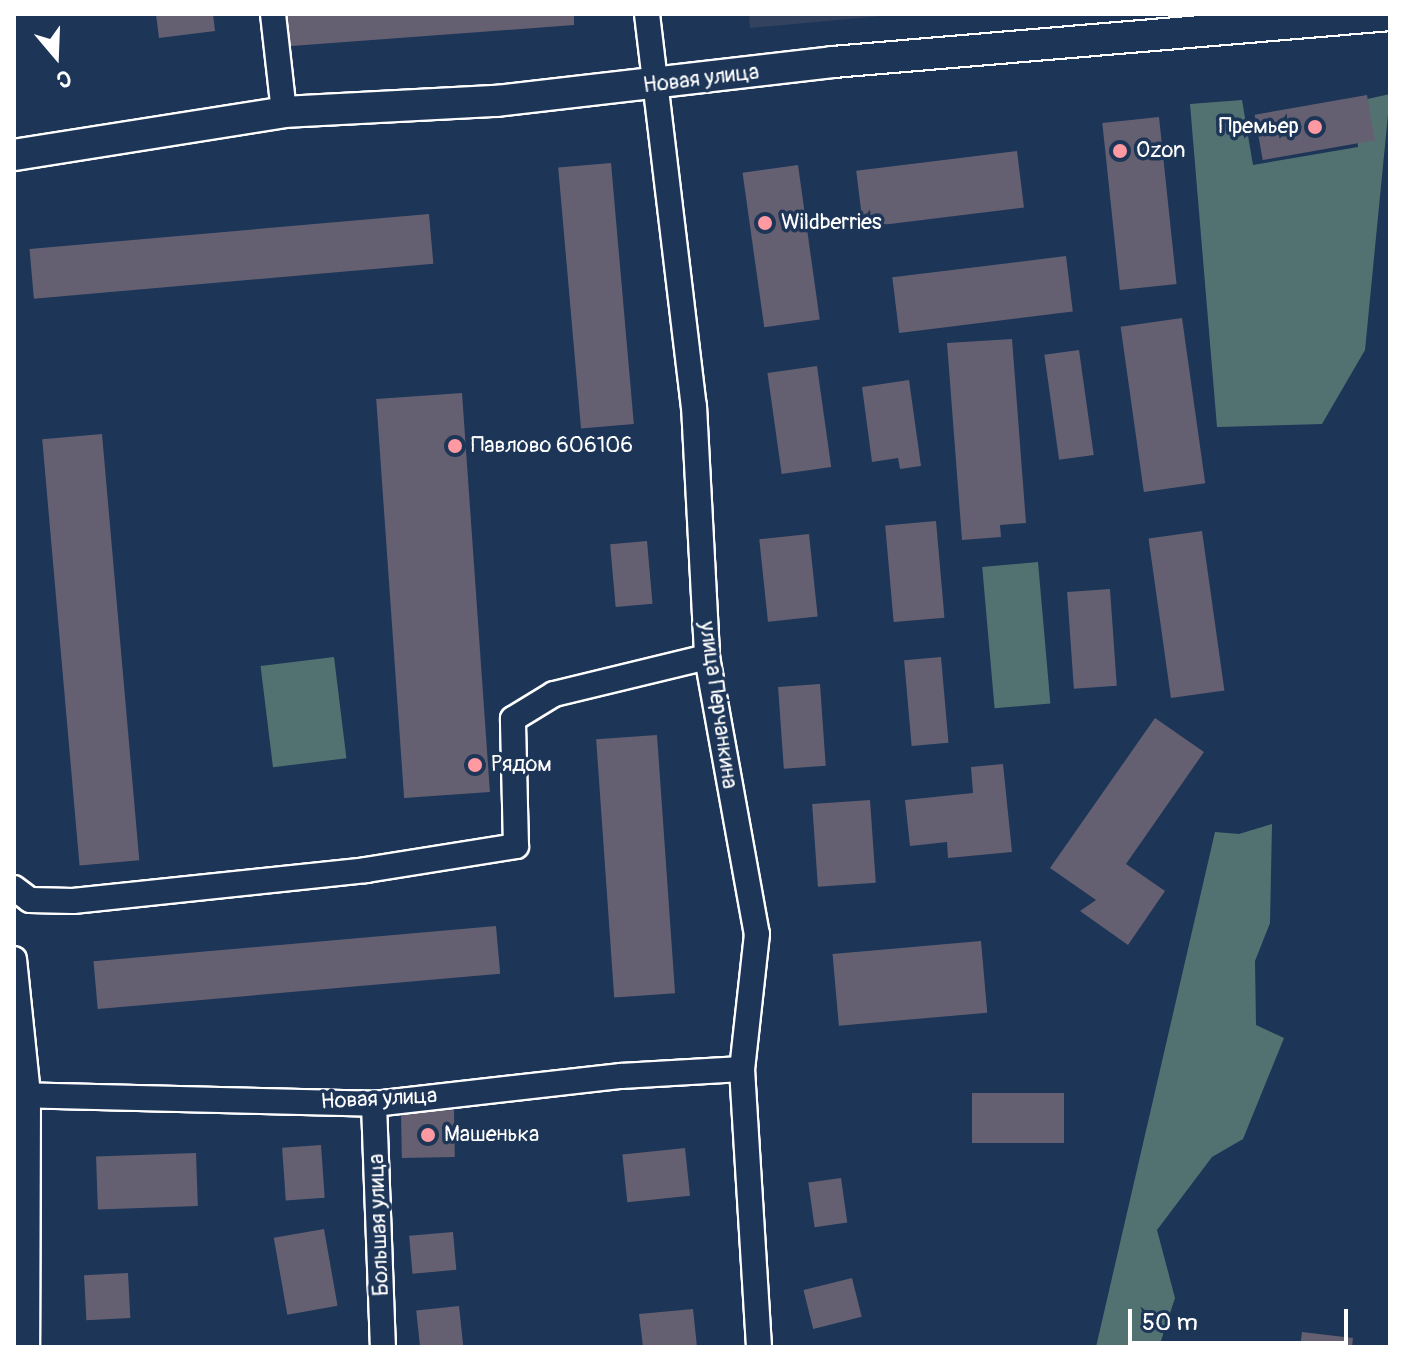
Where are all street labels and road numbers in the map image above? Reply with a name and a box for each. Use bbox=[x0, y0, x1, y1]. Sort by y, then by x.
street label: Новая улица bbox=[641, 59, 761, 99]
street label: улица Перчанкина bbox=[693, 620, 743, 790]
street label: Новая улица bbox=[320, 1083, 438, 1115]
street label: Большая улица bbox=[363, 1153, 395, 1297]

